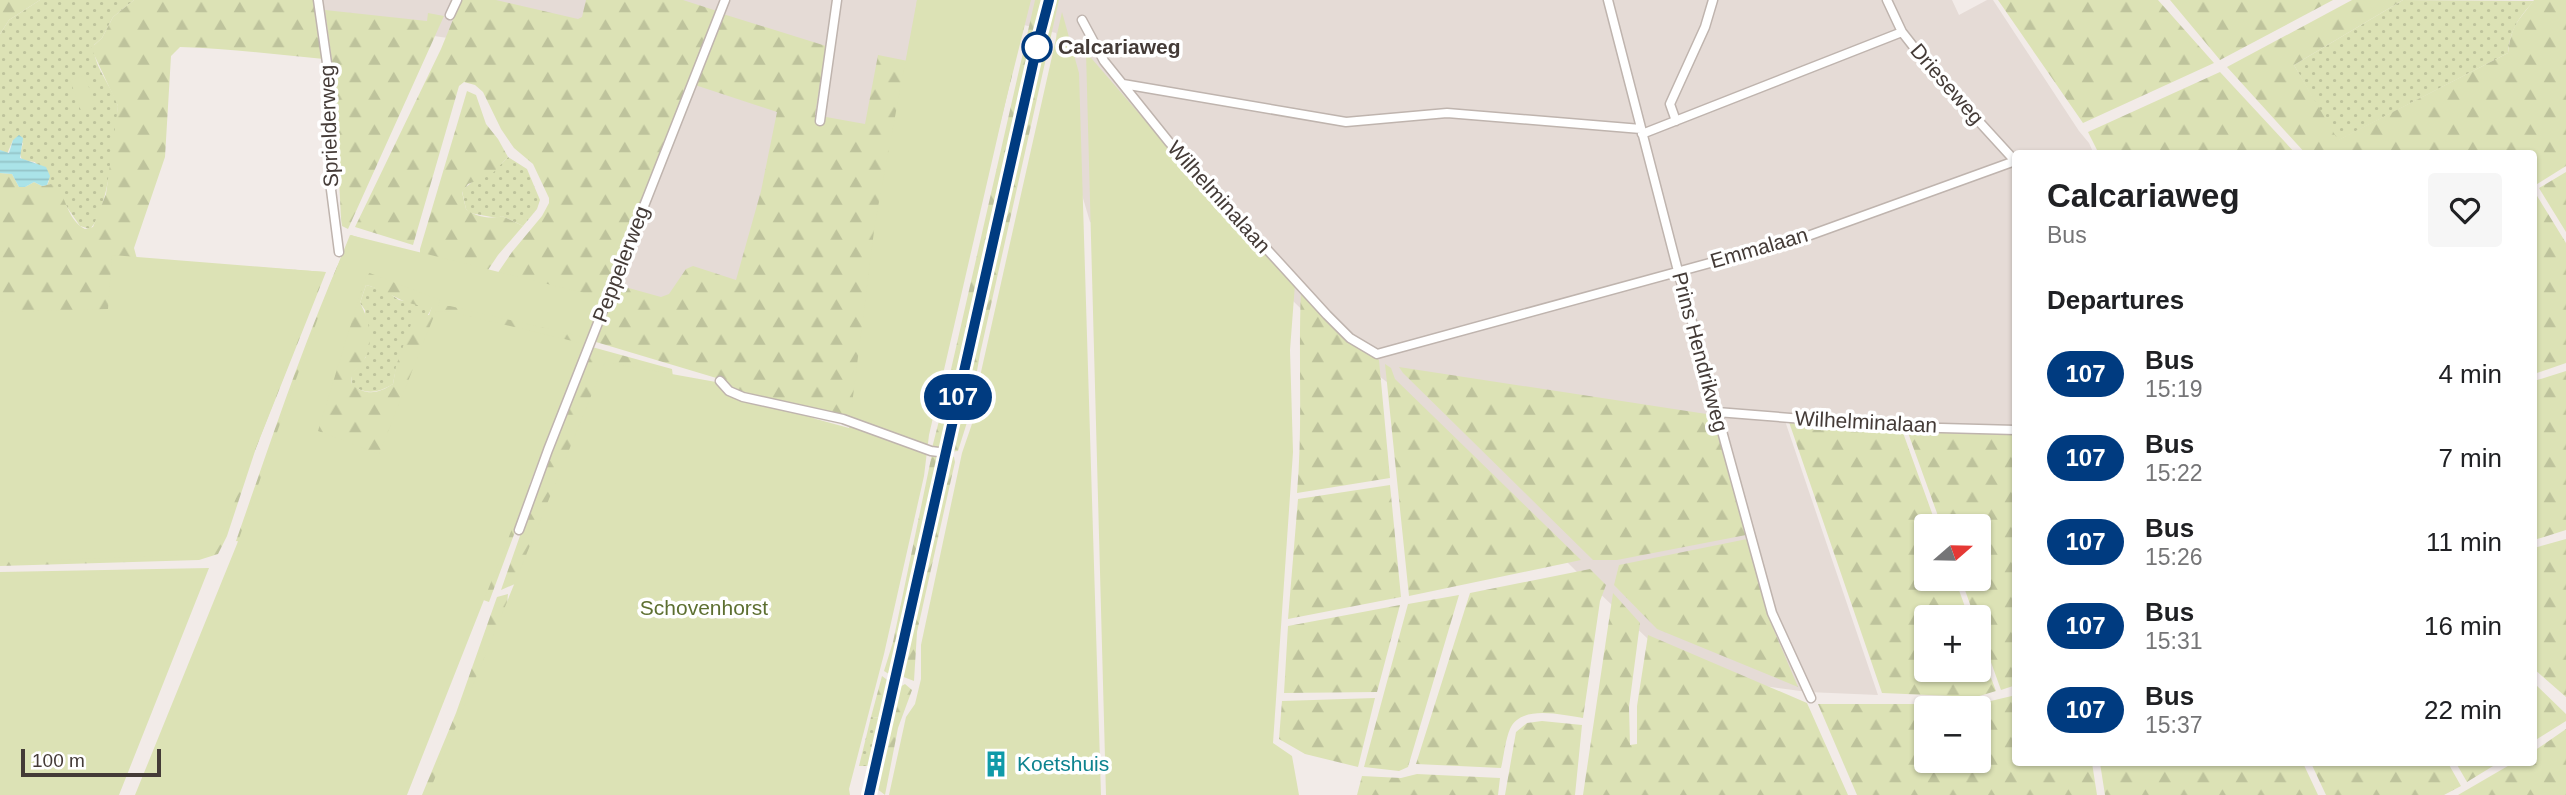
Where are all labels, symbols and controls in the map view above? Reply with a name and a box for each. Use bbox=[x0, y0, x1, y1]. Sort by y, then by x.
marker: Calcariaweg bbox=[1022, 32, 1052, 62]
place label: Calcariaweg bbox=[1058, 35, 1181, 58]
street label: Drieseweg bbox=[1906, 39, 1989, 129]
street label: Sprielderweg bbox=[315, 64, 342, 188]
street label: Wilhelminalaan bbox=[1163, 136, 1276, 257]
button: heart bbox=[2428, 173, 2502, 247]
text: Calcariaweg bbox=[2047, 177, 2240, 214]
street label: Peppelerweg bbox=[588, 202, 653, 325]
text: Bus bbox=[2047, 222, 2087, 248]
street label: Emmalaan bbox=[1707, 223, 1810, 272]
street label: Prins Hendrikweg bbox=[1668, 269, 1733, 434]
text: Departures bbox=[2047, 285, 2184, 315]
text: Bus bbox=[2145, 345, 2194, 375]
text: 4 min bbox=[2438, 359, 2502, 389]
text: 107 bbox=[2065, 360, 2106, 387]
line badge: 107 bbox=[918, 374, 998, 420]
text: 15:19 bbox=[2145, 376, 2203, 402]
text: 107 bbox=[938, 383, 978, 410]
street label: Wilhelminalaan bbox=[1794, 406, 1938, 437]
text: Bus bbox=[2145, 429, 2194, 459]
text: 7 min bbox=[2438, 443, 2502, 473]
text: 107 bbox=[2065, 444, 2106, 471]
text: 15:22 bbox=[2145, 460, 2203, 486]
text: Bus bbox=[2145, 513, 2194, 543]
north arrow bbox=[1914, 514, 1992, 592]
map controls bbox=[1914, 514, 1991, 773]
text: 11 min bbox=[2426, 527, 2502, 557]
text: 107 bbox=[2065, 528, 2106, 555]
text: 15:26 bbox=[2145, 544, 2203, 570]
park label: Schovenhorst bbox=[640, 596, 768, 619]
text: Bus bbox=[2145, 597, 2194, 627]
button: + bbox=[1914, 605, 1991, 682]
text: 16 min bbox=[2424, 611, 2502, 641]
text: 107 bbox=[2065, 612, 2106, 639]
text: 15:31 bbox=[2145, 628, 2203, 654]
text: Bus bbox=[2145, 681, 2194, 711]
text: 22 min bbox=[2424, 695, 2502, 725]
button: − bbox=[1914, 696, 1991, 773]
text: 107 bbox=[2065, 696, 2106, 723]
text: 15:37 bbox=[2145, 712, 2203, 738]
scale bar bbox=[21, 746, 161, 778]
building icon: Koetshuis bbox=[981, 749, 1011, 779]
text: 100 m bbox=[32, 750, 85, 771]
place label: Koetshuis bbox=[1017, 752, 1109, 775]

